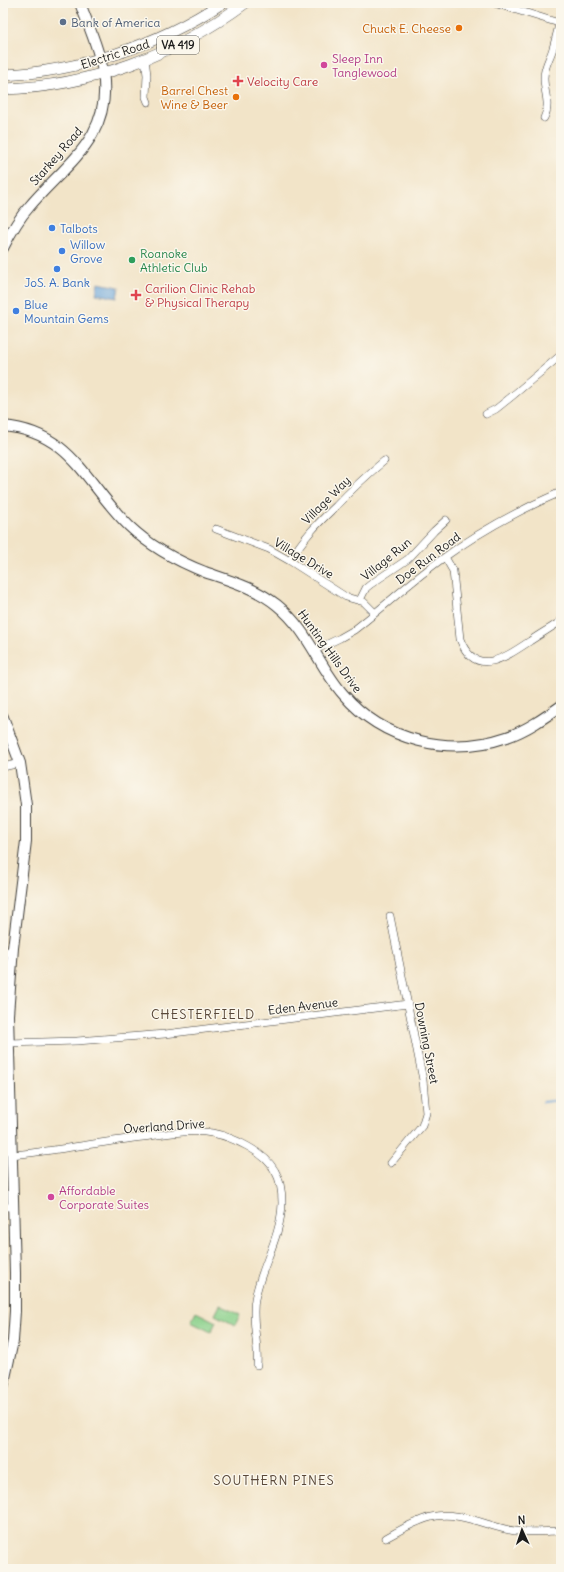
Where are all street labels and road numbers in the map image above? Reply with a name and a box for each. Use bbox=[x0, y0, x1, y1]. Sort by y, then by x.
street label: Electric Road bbox=[79, 36, 151, 72]
road number: VA 419 bbox=[157, 36, 199, 54]
street label: Starkey Road bbox=[27, 124, 85, 188]
street label: Village Way bbox=[299, 473, 353, 527]
street label: Doe Run Road bbox=[393, 529, 463, 587]
street label: Village Drive bbox=[272, 534, 336, 582]
street label: Village Run bbox=[358, 534, 414, 584]
street label: Hunting Hills Drive bbox=[295, 607, 365, 695]
street label: Eden Avenue bbox=[267, 994, 339, 1018]
street label: Downing Street bbox=[412, 1001, 442, 1085]
street label: Overland Drive bbox=[123, 1116, 205, 1136]

